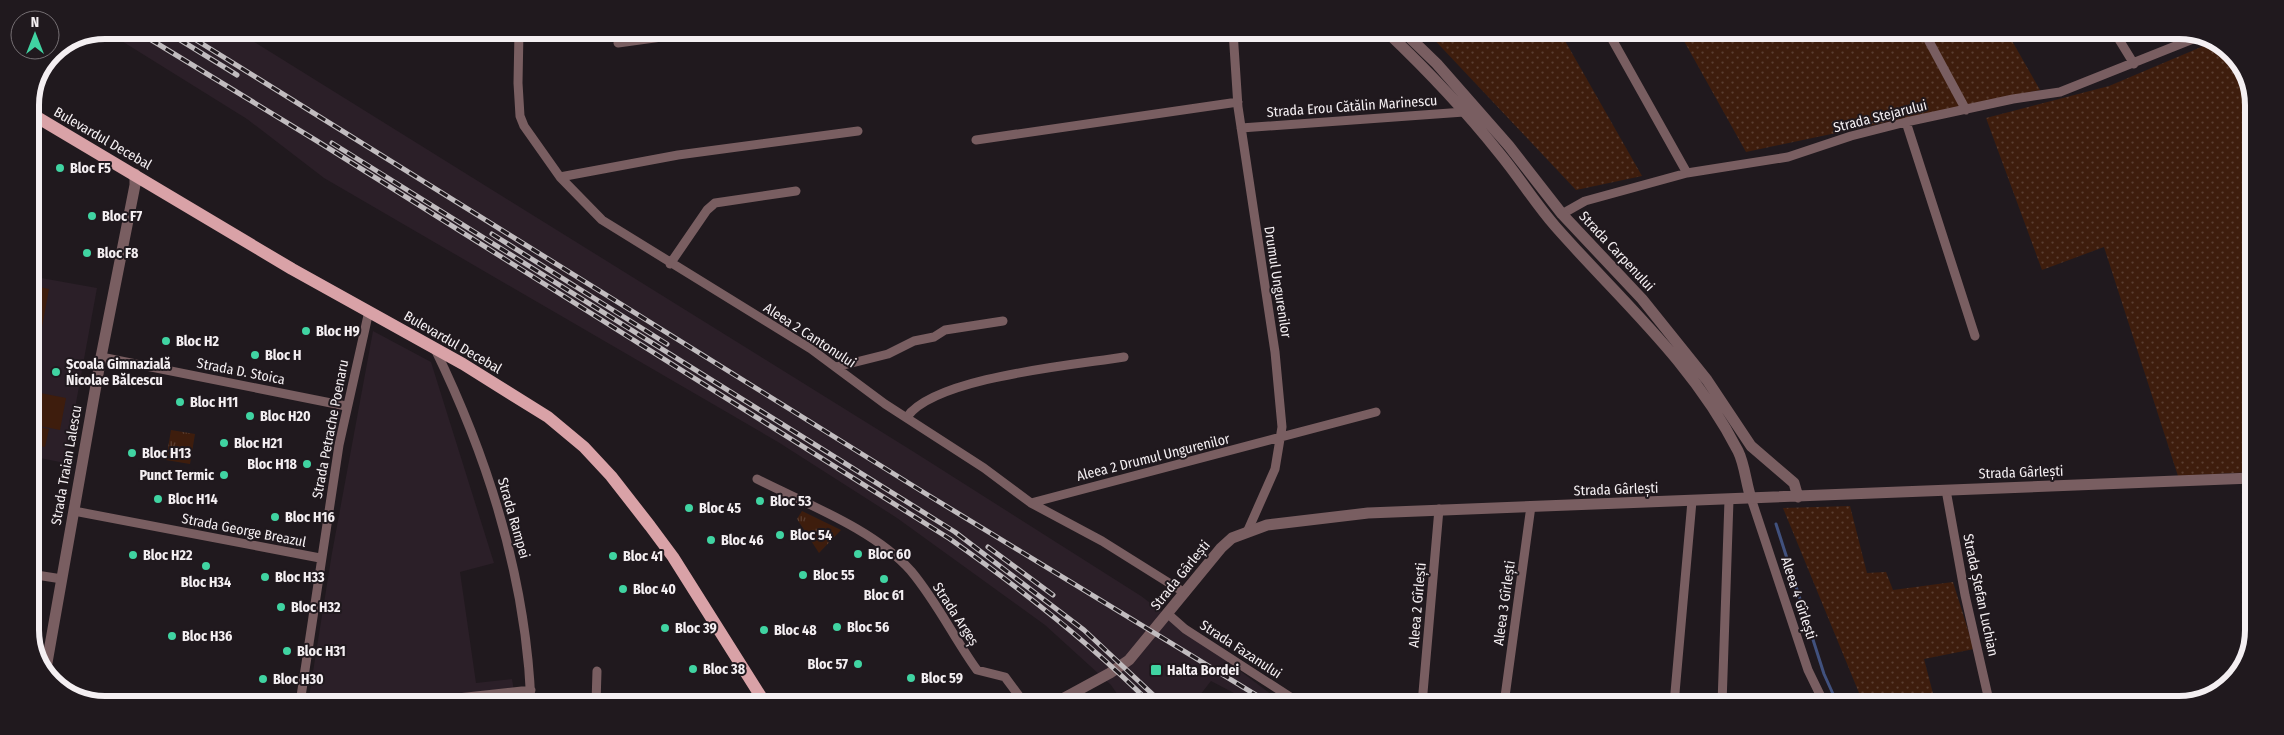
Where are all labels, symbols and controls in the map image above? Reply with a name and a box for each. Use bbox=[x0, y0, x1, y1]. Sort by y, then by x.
north arrow bbox=[10, 10, 60, 60]
text: N bbox=[31, 14, 39, 31]
street label: Strada Erou Cătălin Marinescu bbox=[1266, 92, 1438, 121]
street label: Strada Stejarului bbox=[1832, 97, 1929, 136]
street label: Bulevardul Decebal bbox=[51, 104, 155, 173]
place label: Bloc F5 bbox=[70, 160, 111, 177]
marker: Bloc F5 bbox=[54, 162, 66, 174]
place label: Bloc F7 bbox=[102, 208, 142, 225]
street label: Strada Carpenului bbox=[1575, 208, 1658, 295]
marker: Bloc F7 bbox=[86, 210, 98, 222]
street label: Drumul Ungurenilor bbox=[1260, 225, 1295, 339]
place label: Bloc F8 bbox=[97, 245, 139, 262]
marker: Bloc F8 bbox=[81, 247, 93, 259]
street label: Aleea 2 Cantonului bbox=[760, 299, 859, 372]
street label: Bulevardul Decebal bbox=[401, 308, 505, 377]
place label: Bloc H9 bbox=[316, 323, 360, 340]
marker: Bloc H9 bbox=[300, 325, 312, 337]
place label: Bloc H2 bbox=[176, 333, 219, 350]
marker: Bloc H2 bbox=[160, 335, 172, 347]
place label: Bloc H bbox=[265, 347, 302, 364]
marker: Bloc H bbox=[249, 349, 261, 361]
street label: Strada D. Stoica bbox=[195, 355, 287, 388]
place label: Școala Gimnazială Nicolae Bălcescu bbox=[66, 356, 171, 389]
street label: Strada Petrache Poenaru bbox=[309, 358, 352, 500]
marker: Școala Gimnazială Nicolae Bălcescu bbox=[50, 366, 62, 378]
place label: Bloc H11 bbox=[190, 394, 238, 411]
marker: Bloc H11 bbox=[174, 396, 186, 408]
street label: Strada Traian Lalescu bbox=[48, 404, 85, 526]
place label: Bloc H20 bbox=[260, 408, 311, 425]
marker: Bloc H20 bbox=[244, 410, 256, 422]
street label: Aleea 2 Drumul Ungurenilor bbox=[1075, 430, 1232, 485]
place label: Bloc H21 bbox=[234, 435, 283, 452]
marker: Bloc H21 bbox=[218, 437, 230, 449]
place label: Bloc H13 bbox=[142, 445, 191, 462]
marker: Bloc H13 bbox=[126, 447, 138, 459]
place label: Bloc H18 bbox=[247, 456, 298, 473]
marker: Bloc H18 bbox=[301, 458, 313, 470]
street label: Strada Gârlești bbox=[1978, 463, 2064, 483]
place label: Punct Termic bbox=[139, 467, 215, 484]
marker: Punct Termic bbox=[218, 469, 230, 481]
street label: Strada Rampei bbox=[494, 476, 533, 561]
street label: Strada Gârlești bbox=[1573, 480, 1659, 500]
place label: Bloc H14 bbox=[168, 491, 218, 508]
marker: Bloc H14 bbox=[152, 493, 164, 505]
place label: Bloc 53 bbox=[770, 493, 812, 510]
marker: Bloc 53 bbox=[754, 495, 766, 507]
place label: Bloc 45 bbox=[699, 500, 741, 517]
marker: Bloc 45 bbox=[683, 502, 695, 514]
place label: Bloc H16 bbox=[285, 509, 335, 526]
street label: Strada George Breazul bbox=[180, 510, 308, 551]
marker: Bloc H16 bbox=[269, 511, 281, 523]
place label: Bloc 54 bbox=[790, 527, 832, 544]
marker: Bloc 54 bbox=[774, 529, 786, 541]
place label: Bloc 46 bbox=[721, 532, 764, 549]
street label: Strada Ștefan Luchian bbox=[1958, 532, 2002, 658]
marker: Bloc 46 bbox=[705, 534, 717, 546]
street label: Strada Gârlești bbox=[1147, 537, 1214, 614]
place label: Bloc 60 bbox=[868, 546, 911, 563]
place label: Bloc H22 bbox=[143, 547, 193, 564]
place label: Bloc 41 bbox=[623, 548, 663, 565]
marker: Bloc 60 bbox=[852, 548, 864, 560]
marker: Bloc H22 bbox=[127, 549, 139, 561]
marker: Bloc 41 bbox=[607, 550, 619, 562]
street label: Aleea 4 Gîrlești bbox=[1776, 555, 1820, 642]
marker: Bloc H34 bbox=[200, 560, 212, 572]
street label: Aleea 3 Gîrlești bbox=[1490, 560, 1520, 647]
street label: Aleea 2 Gîrlești bbox=[1405, 562, 1431, 648]
place label: Bloc 55 bbox=[813, 567, 855, 584]
place label: Bloc H33 bbox=[275, 569, 325, 586]
marker: Bloc 55 bbox=[797, 569, 809, 581]
marker: Bloc H33 bbox=[259, 571, 271, 583]
marker: Bloc 61 bbox=[878, 573, 890, 585]
place label: Bloc H34 bbox=[181, 574, 231, 591]
street label: Strada Argeș bbox=[928, 580, 982, 650]
place label: Bloc 40 bbox=[633, 581, 676, 598]
marker: Bloc 40 bbox=[617, 583, 629, 595]
place label: Bloc 61 bbox=[864, 587, 904, 604]
place label: Bloc H32 bbox=[291, 599, 341, 616]
marker: Bloc H32 bbox=[275, 601, 287, 613]
street label: Strada Fazanului bbox=[1197, 617, 1285, 682]
place label: Bloc 56 bbox=[847, 619, 889, 636]
place label: Bloc 39 bbox=[675, 620, 717, 637]
marker: Bloc 56 bbox=[831, 621, 843, 633]
marker: Bloc 39 bbox=[659, 622, 671, 634]
place label: Bloc 48 bbox=[774, 622, 817, 639]
marker: Bloc 48 bbox=[758, 624, 770, 636]
place label: Bloc H36 bbox=[182, 628, 232, 645]
marker: Bloc H36 bbox=[166, 630, 178, 642]
place label: Bloc H31 bbox=[297, 643, 346, 660]
marker: Bloc H31 bbox=[281, 645, 293, 657]
place label: Bloc 57 bbox=[807, 656, 848, 673]
marker: Bloc 57 bbox=[852, 658, 864, 670]
place label: Bloc 38 bbox=[703, 661, 746, 678]
place label: Halta Bordei bbox=[1167, 662, 1239, 679]
marker: Bloc 38 bbox=[687, 663, 699, 675]
marker: Halta Bordei bbox=[1149, 663, 1163, 677]
place label: Bloc 59 bbox=[921, 670, 963, 687]
place label: Bloc H30 bbox=[273, 671, 324, 688]
marker: Bloc 59 bbox=[905, 672, 917, 684]
marker: Bloc H30 bbox=[257, 673, 269, 685]

